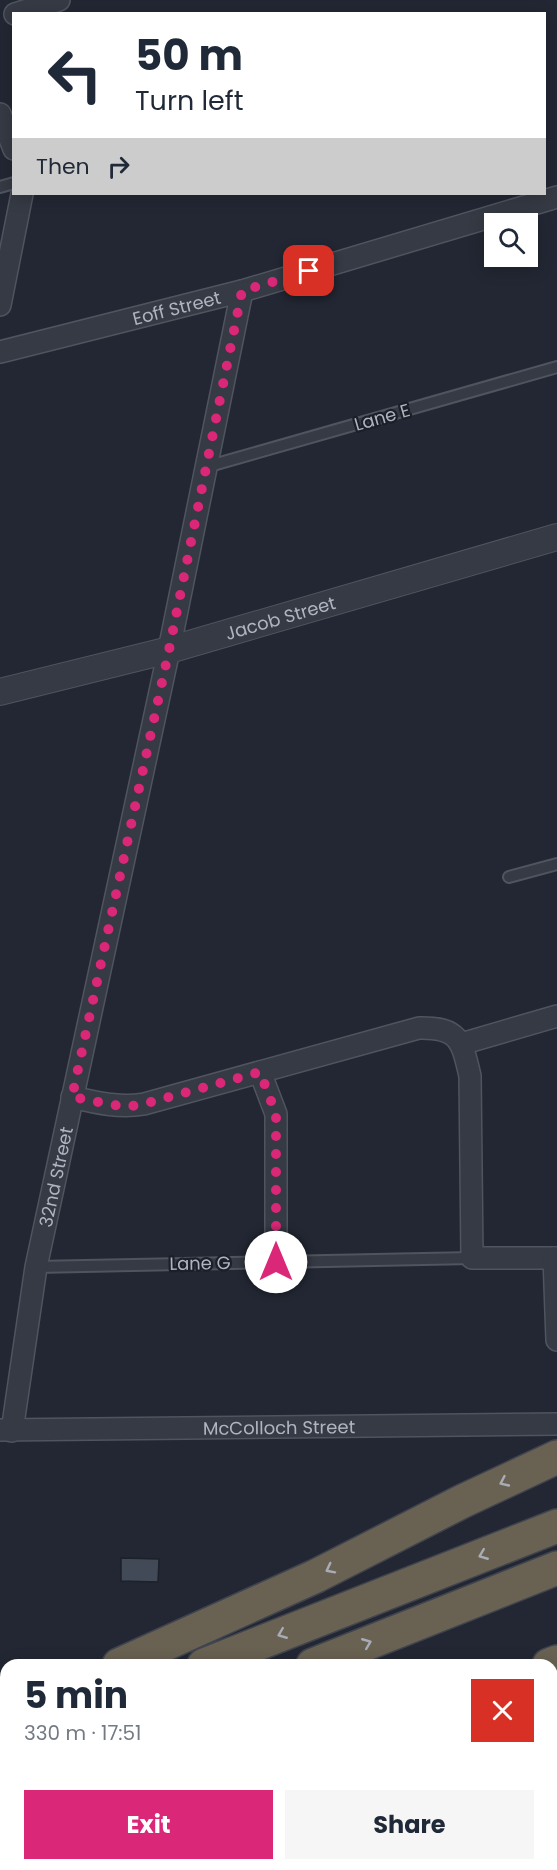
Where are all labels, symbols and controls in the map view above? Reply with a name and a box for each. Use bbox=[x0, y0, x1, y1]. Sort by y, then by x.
text: 50 m bbox=[135, 26, 243, 85]
icon: left bbox=[36, 36, 114, 114]
text: Turn left bbox=[135, 82, 244, 119]
icon: right bbox=[102, 150, 135, 183]
text: Then bbox=[36, 151, 90, 182]
map controls bbox=[484, 213, 538, 267]
button: search bbox=[484, 213, 538, 267]
pin bbox=[283, 245, 334, 296]
icon: arrive bbox=[292, 254, 325, 287]
street label: Eoff Street bbox=[130, 284, 223, 331]
street label: Lane E bbox=[351, 397, 413, 437]
street label: Jacob Street bbox=[222, 590, 338, 646]
street label: 32nd Street bbox=[32, 1124, 78, 1229]
position arrow bbox=[244, 1230, 308, 1294]
street label: Lane G bbox=[169, 1250, 231, 1276]
street label: McColloch Street bbox=[203, 1414, 355, 1440]
one-way arrow bbox=[500, 1474, 511, 1486]
one-way arrow bbox=[478, 1548, 489, 1560]
one-way arrow bbox=[325, 1562, 336, 1573]
one-way arrow bbox=[277, 1627, 288, 1639]
one-way arrow bbox=[361, 1638, 372, 1651]
text: 5 min bbox=[24, 1670, 128, 1721]
button: close bbox=[471, 1679, 534, 1742]
text: 330 m · 17:51 bbox=[24, 1719, 142, 1747]
button: Exit bbox=[24, 1790, 273, 1859]
button: Share bbox=[285, 1790, 534, 1859]

